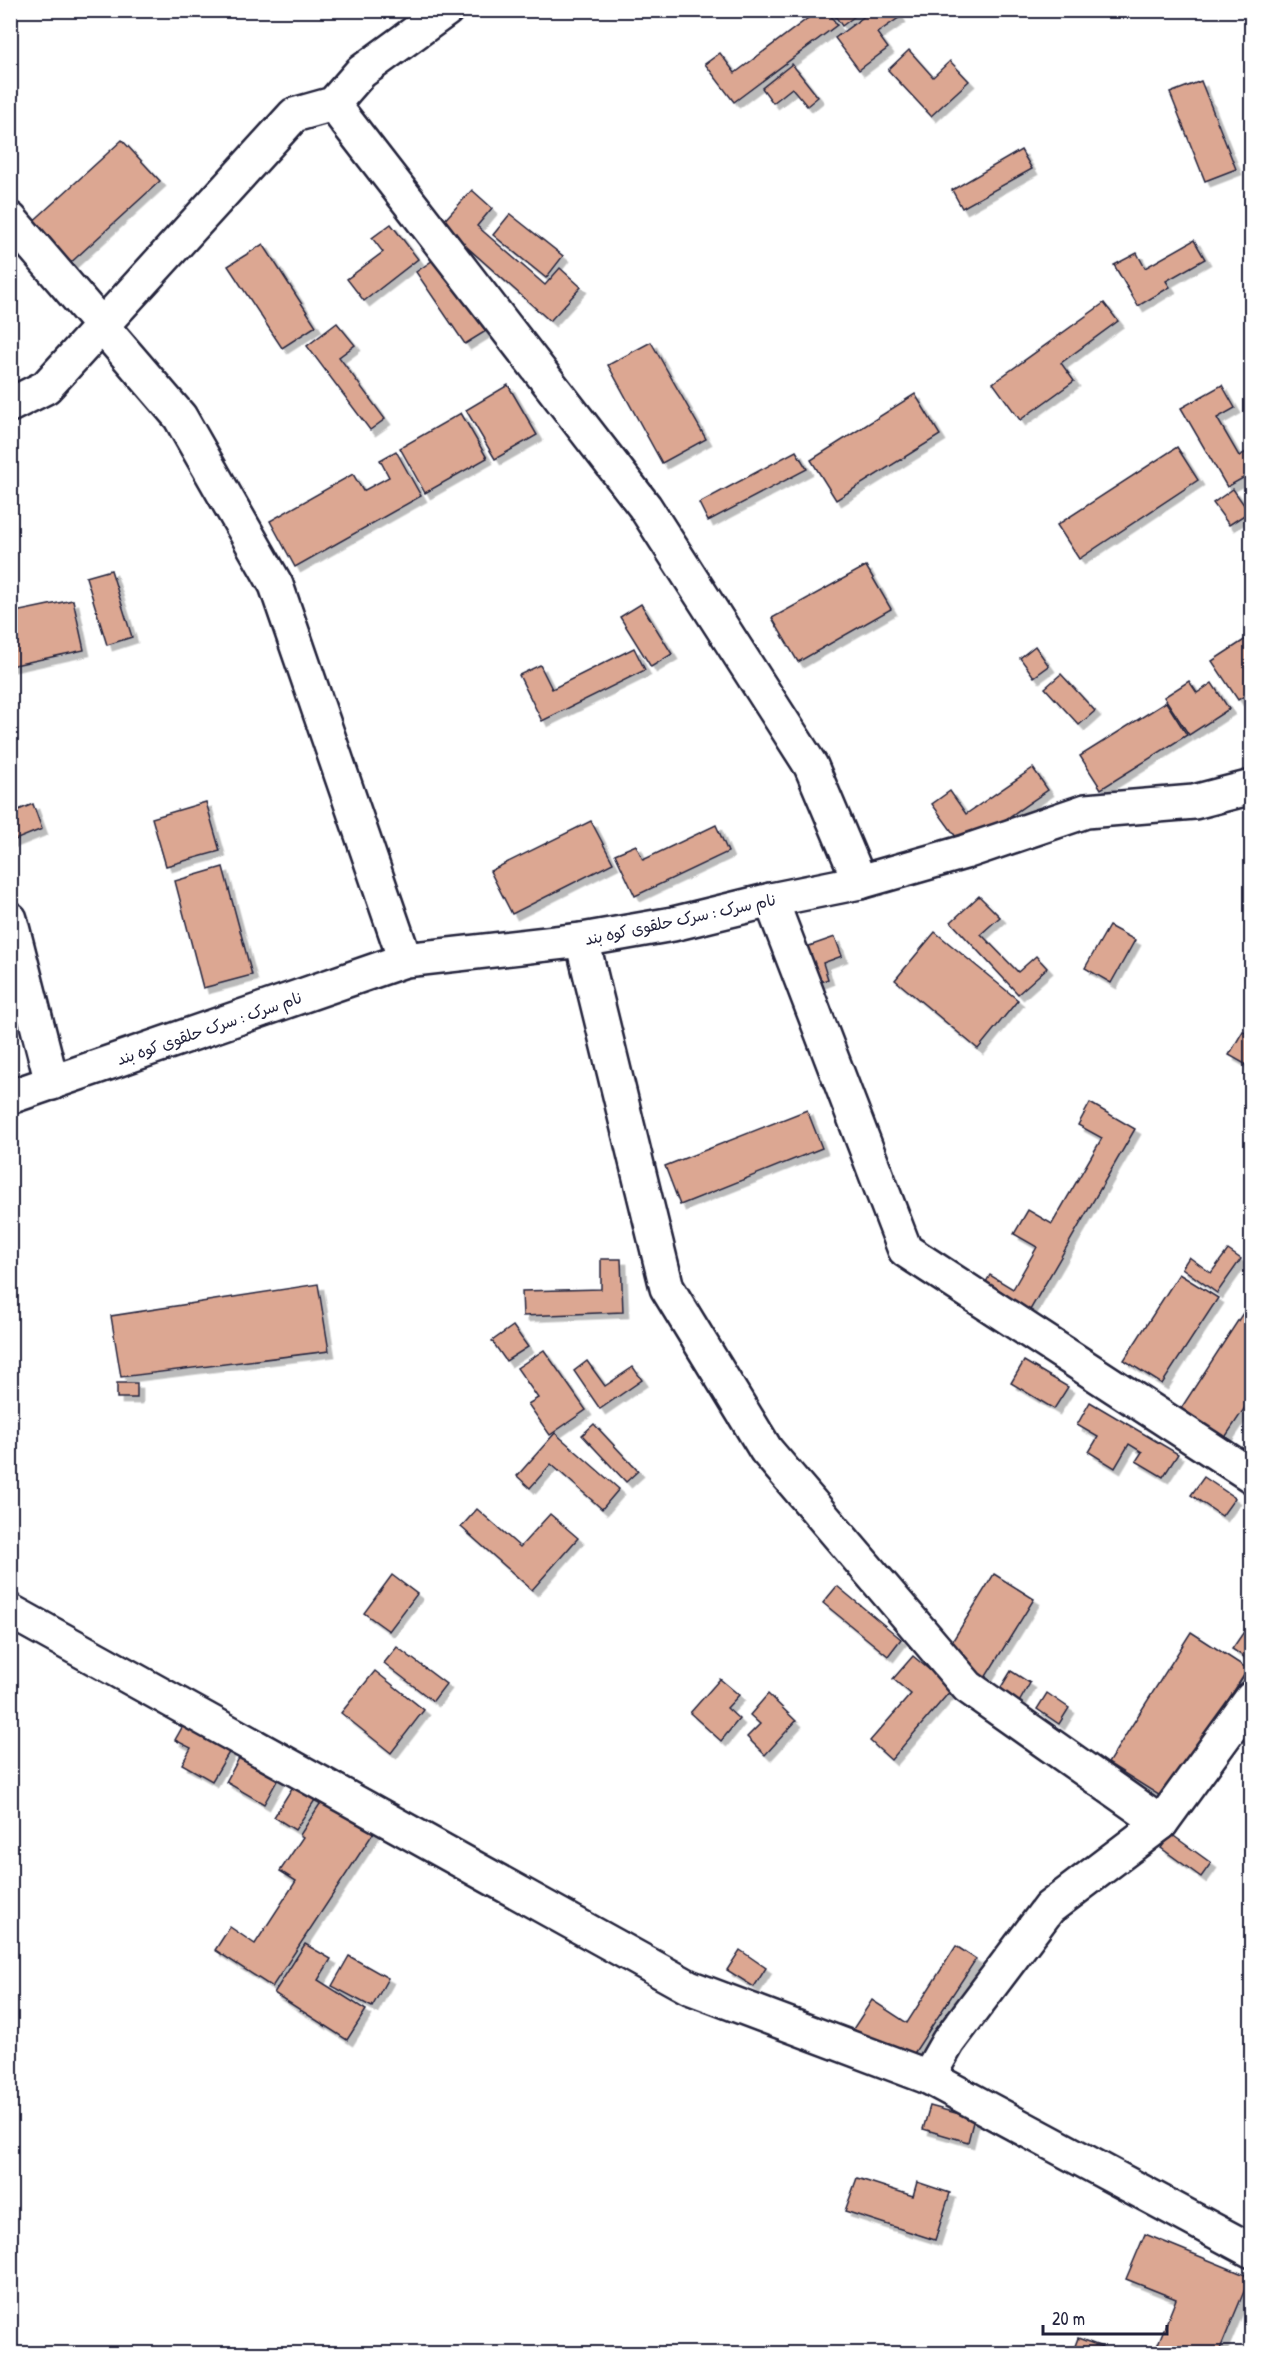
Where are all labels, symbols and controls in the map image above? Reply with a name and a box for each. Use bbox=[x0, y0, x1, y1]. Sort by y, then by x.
street label: نام سرک : سرک حلقوی کوه بند bbox=[583, 888, 778, 952]
street label: نام سرک : سرک حلقوی کوه بند bbox=[113, 986, 305, 1072]
scale bar bbox=[1043, 2298, 1168, 2336]
text: 20 m bbox=[1052, 2306, 1085, 2331]

